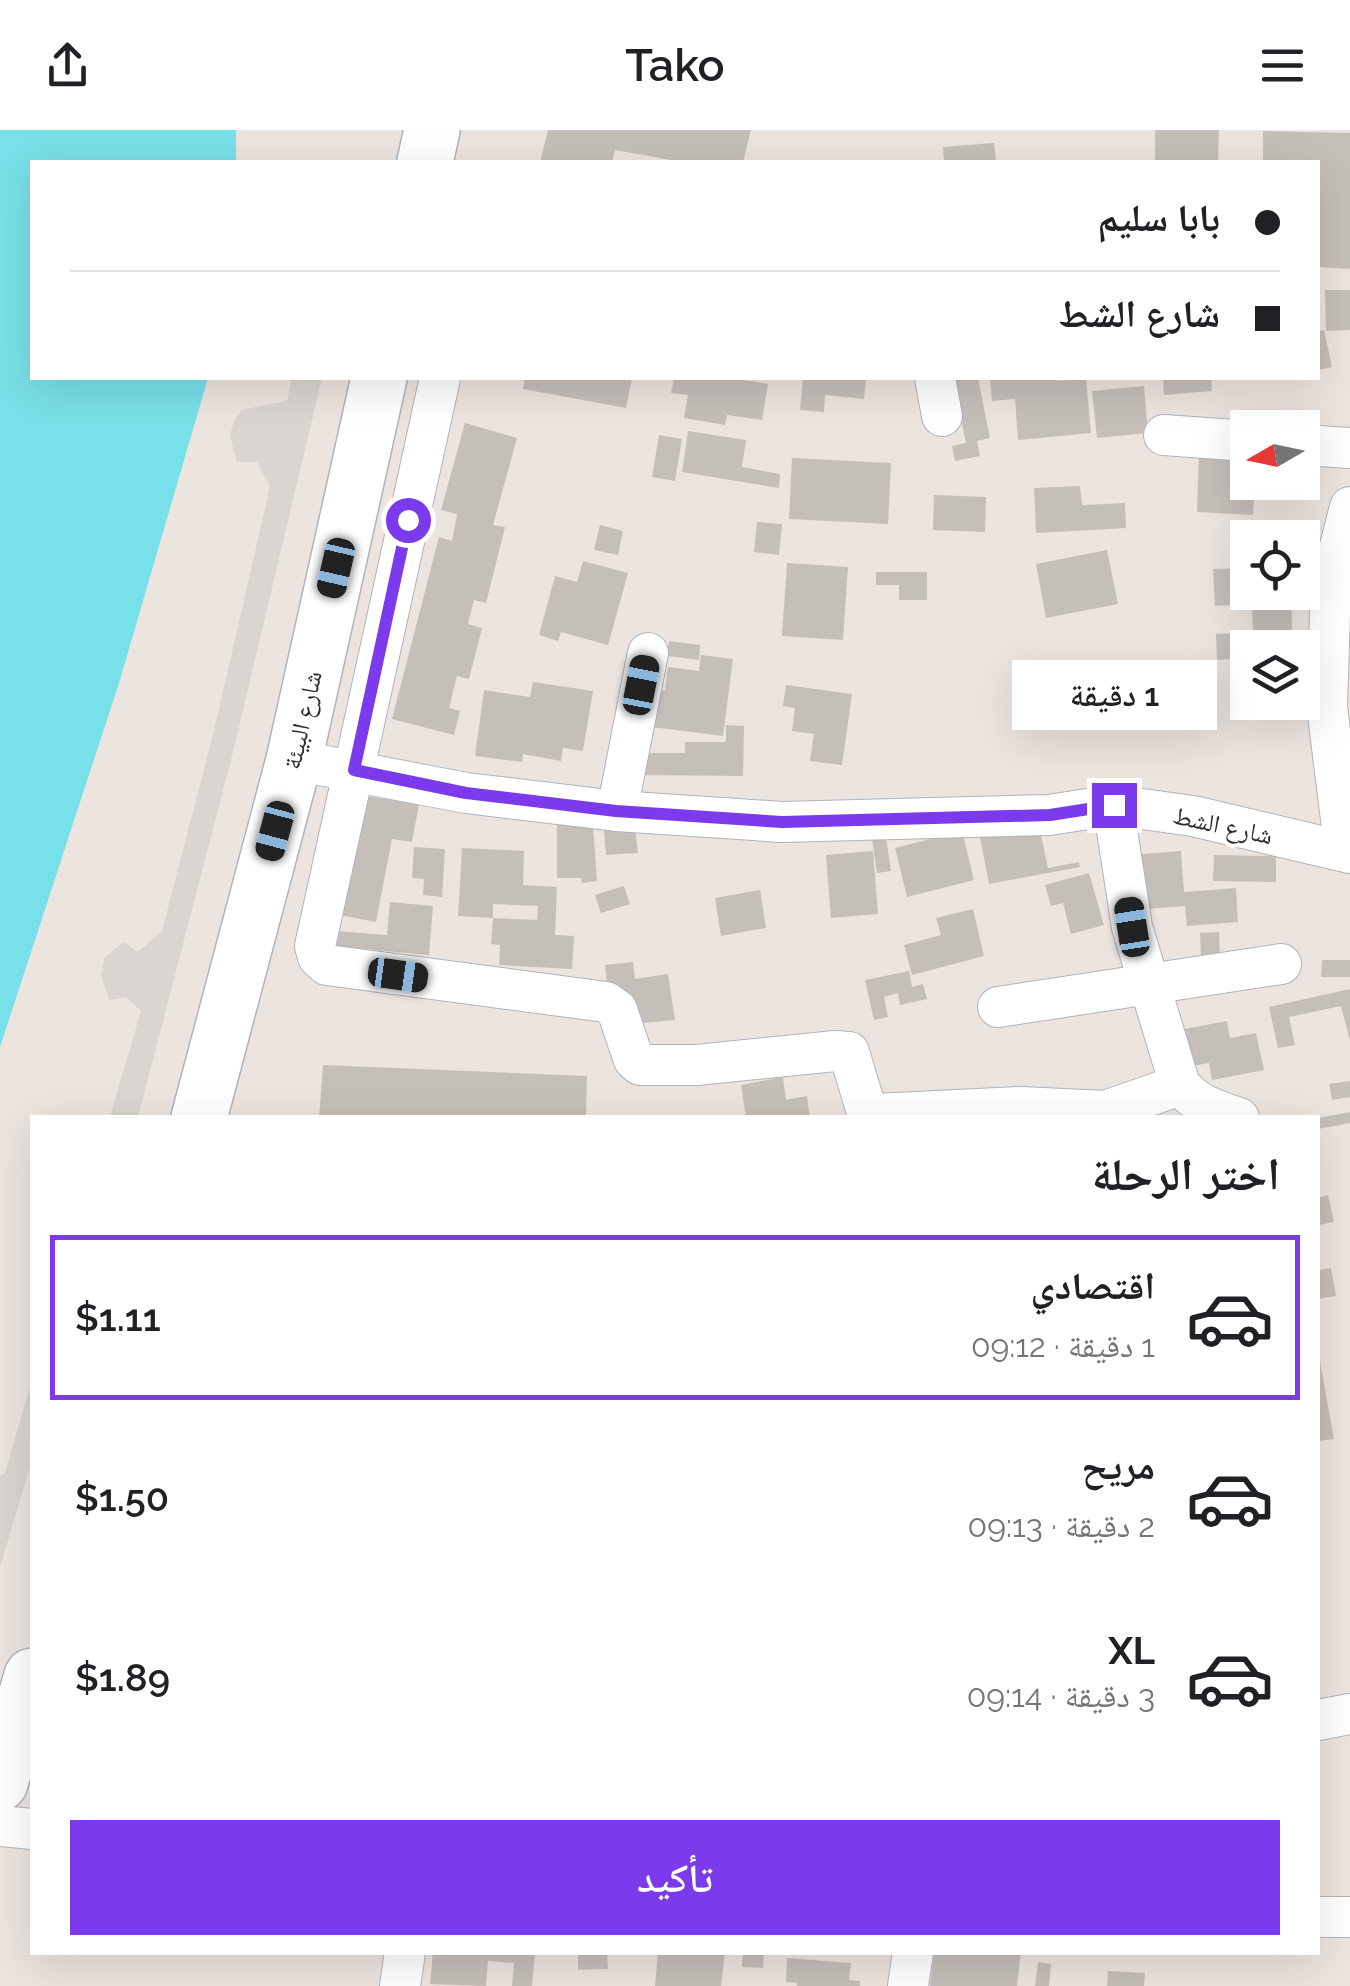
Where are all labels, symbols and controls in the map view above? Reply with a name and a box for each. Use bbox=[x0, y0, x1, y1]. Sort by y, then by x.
icon: share bbox=[40, 38, 95, 93]
icon: menu bbox=[1255, 38, 1310, 93]
text: Tako bbox=[625, 39, 725, 92]
text: بابا سليم bbox=[1097, 195, 1220, 240]
text: شارع الشط bbox=[1059, 291, 1220, 336]
north arrow bbox=[1230, 410, 1320, 500]
map controls bbox=[1230, 410, 1320, 720]
route start bbox=[386, 498, 431, 543]
button: locate bbox=[1230, 520, 1320, 610]
car bbox=[315, 535, 357, 601]
button: layers bbox=[1230, 630, 1320, 720]
car bbox=[621, 653, 661, 717]
callout: 1 دقيقة bbox=[1012, 660, 1216, 730]
street label: شارع البيئة bbox=[276, 668, 329, 772]
text: 1 دقيقة bbox=[1070, 676, 1159, 713]
route end bbox=[1092, 783, 1137, 828]
car bbox=[253, 798, 297, 864]
street label: شارع الشط bbox=[1170, 800, 1276, 851]
car bbox=[1112, 895, 1152, 959]
car bbox=[366, 956, 430, 994]
text: اختر الرحلة bbox=[1092, 1148, 1280, 1201]
text: اقتصادي bbox=[1031, 1263, 1155, 1308]
icon: car bbox=[1185, 1273, 1275, 1363]
text: $1.11 bbox=[75, 1295, 161, 1340]
text: 1 دقيقة · 09:12 bbox=[971, 1327, 1155, 1364]
text: مريح bbox=[1081, 1443, 1155, 1488]
icon: car bbox=[1185, 1453, 1275, 1543]
text: $1.50 bbox=[75, 1475, 169, 1520]
text: 2 دقيقة · 09:13 bbox=[968, 1507, 1155, 1544]
text: XL bbox=[1108, 1628, 1155, 1673]
icon: car bbox=[1185, 1633, 1275, 1723]
text: $1.89 bbox=[75, 1655, 170, 1700]
text: 3 دقيقة · 09:14 bbox=[967, 1677, 1155, 1714]
button: تأكيد bbox=[70, 1820, 1280, 1935]

